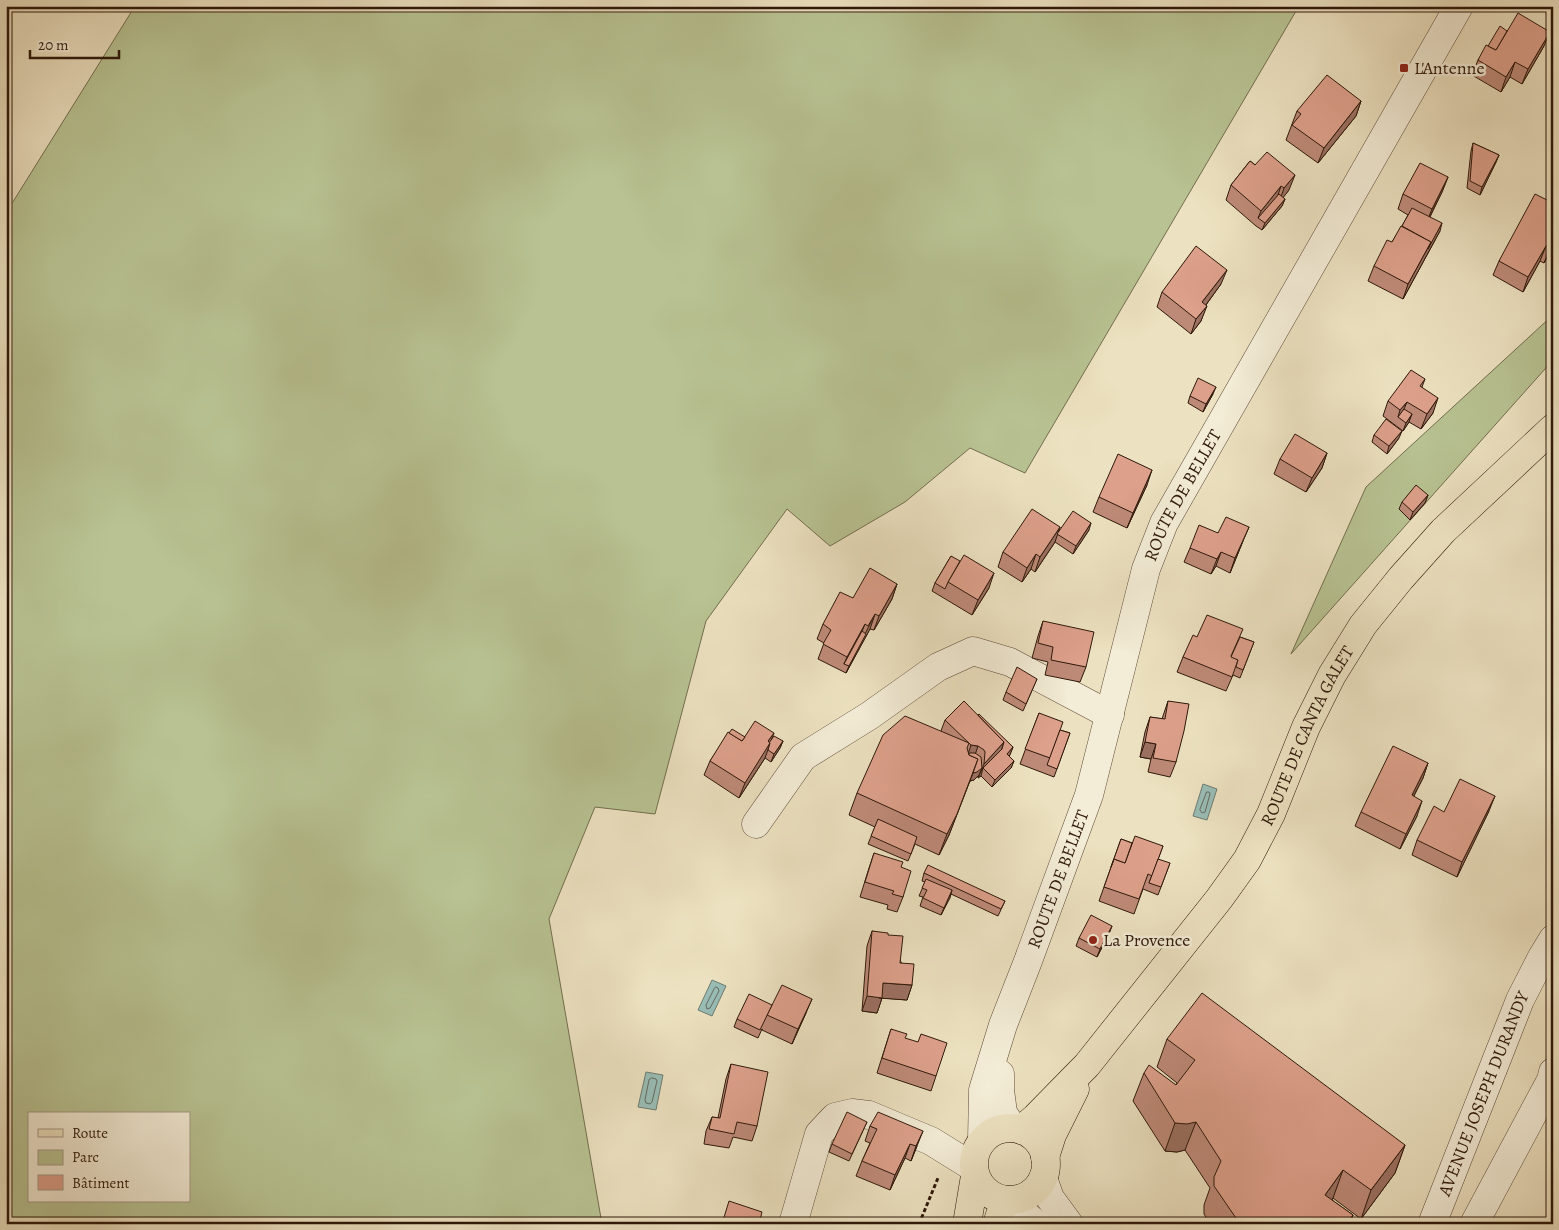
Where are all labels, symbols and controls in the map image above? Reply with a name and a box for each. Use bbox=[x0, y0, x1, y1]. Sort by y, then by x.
scale bar bbox=[30, 28, 119, 60]
text: 20 m bbox=[38, 35, 69, 55]
place label: L'Antenne bbox=[1414, 56, 1485, 80]
marker: L'Antenne bbox=[1398, 62, 1410, 74]
street label: ROUTE DE BELLET bbox=[1138, 425, 1227, 565]
street label: ROUTE DE CANTA GALET bbox=[1255, 641, 1359, 830]
street label: ROUTE DE BELLET bbox=[1022, 806, 1095, 952]
place label: La Provence bbox=[1103, 928, 1190, 952]
marker: La Provence bbox=[1087, 934, 1099, 946]
street label: AVENUE JOSEPH DURANDY bbox=[1432, 986, 1535, 1200]
legend bbox=[28, 1112, 190, 1202]
text: Route bbox=[72, 1123, 108, 1143]
text: Parc bbox=[72, 1147, 99, 1167]
text: Bâtiment bbox=[72, 1173, 130, 1193]

